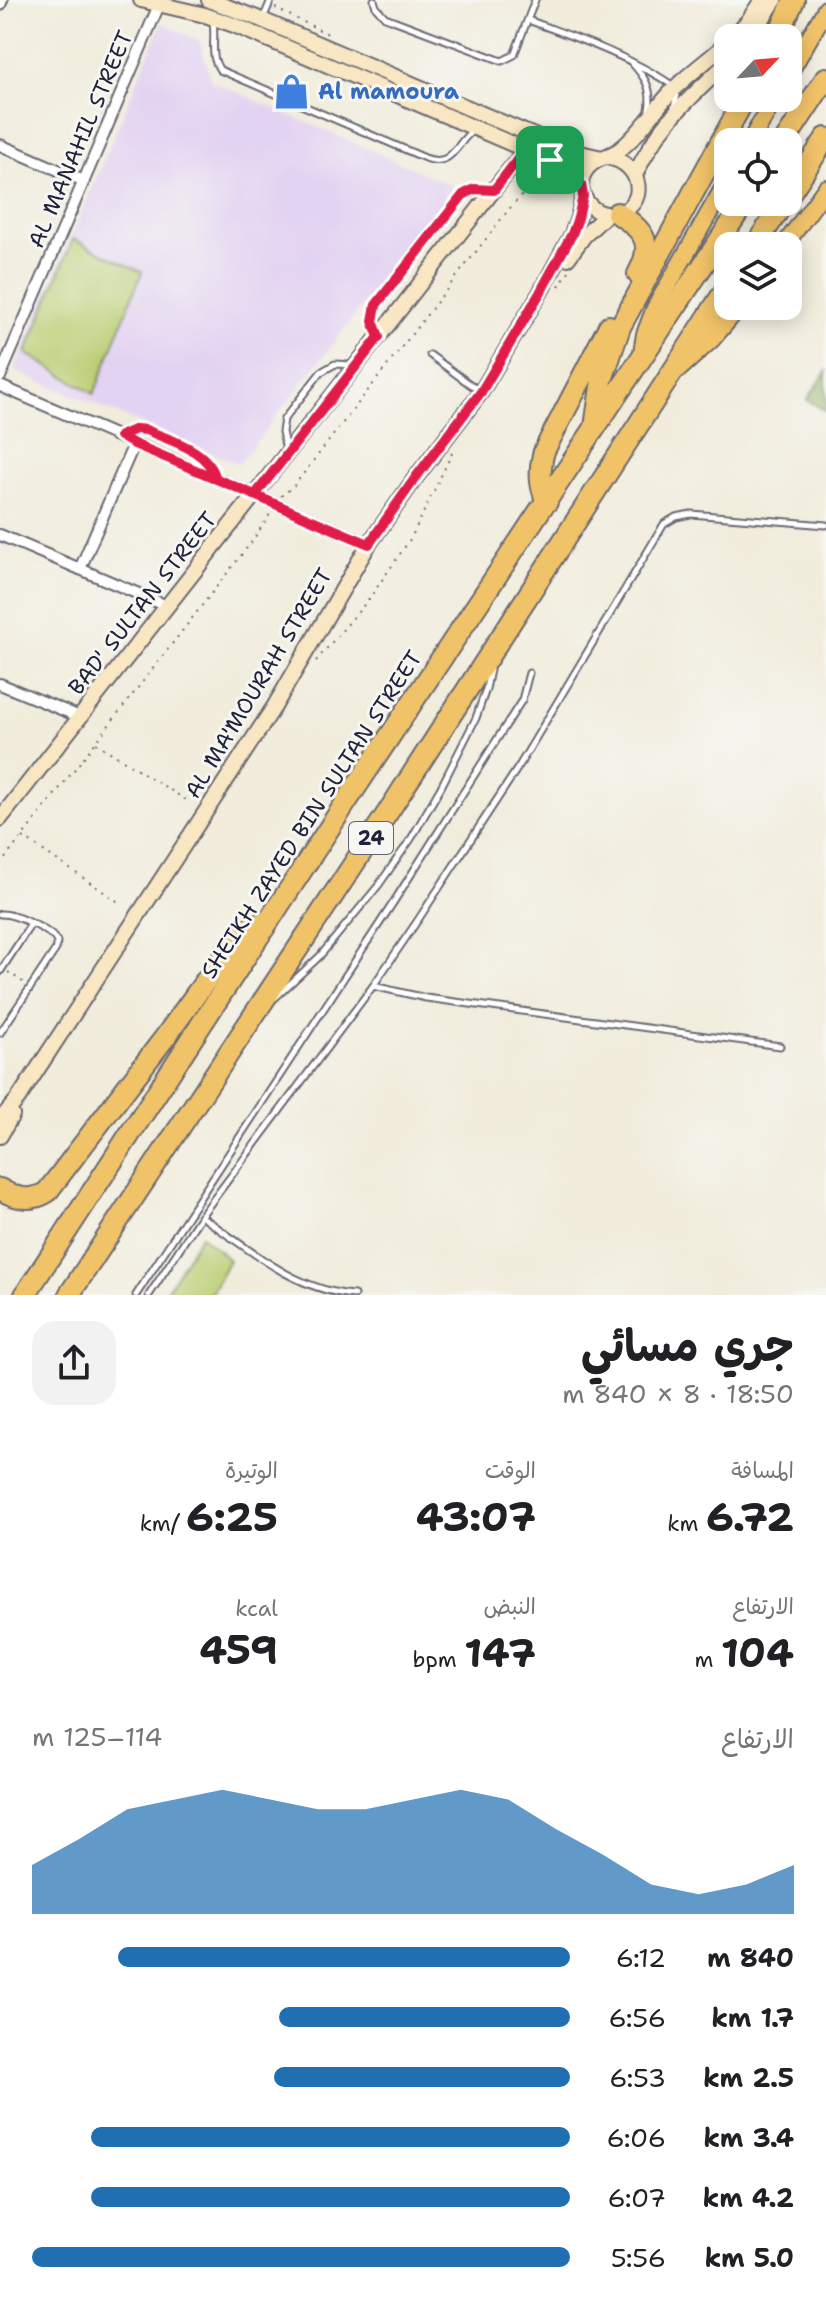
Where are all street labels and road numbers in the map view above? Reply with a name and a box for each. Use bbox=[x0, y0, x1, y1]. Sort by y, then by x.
street label: AL MANAHIL STREET bbox=[22, 26, 140, 252]
street label: BAD' SULTAN STREET bbox=[62, 505, 223, 701]
street label: AL MA'MOURAH STREET bbox=[178, 562, 339, 804]
street label: SHEIKH ZAYED BIN SULTAN STREET bbox=[194, 644, 429, 984]
road number: 24 bbox=[349, 822, 393, 854]

